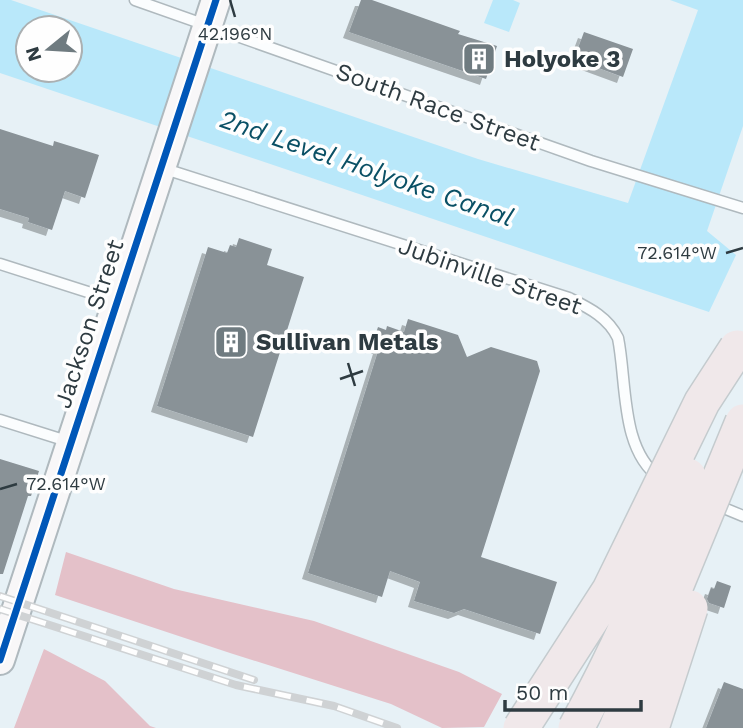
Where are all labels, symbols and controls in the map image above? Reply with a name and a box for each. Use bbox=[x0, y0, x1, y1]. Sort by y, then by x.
north arrow bbox=[14, 14, 84, 84]
text: 42.196°N bbox=[198, 23, 272, 44]
building icon: Holyoke 3 bbox=[460, 40, 498, 78]
text: N bbox=[20, 44, 46, 64]
place label: Holyoke 3 bbox=[504, 45, 621, 73]
street label: South Race Street bbox=[332, 57, 544, 157]
water label: 2nd Level Holyoke Canal bbox=[216, 104, 518, 232]
street label: Jubinville Street bbox=[395, 232, 585, 320]
street label: Jackson Street bbox=[49, 236, 129, 412]
text: 72.614°W bbox=[637, 242, 717, 263]
building icon: Sullivan Metals bbox=[212, 323, 250, 361]
place label: Sullivan Metals bbox=[256, 328, 439, 356]
text: 72.614°W bbox=[26, 473, 106, 494]
scale bar bbox=[505, 668, 642, 712]
text: 50 m bbox=[516, 680, 568, 705]

